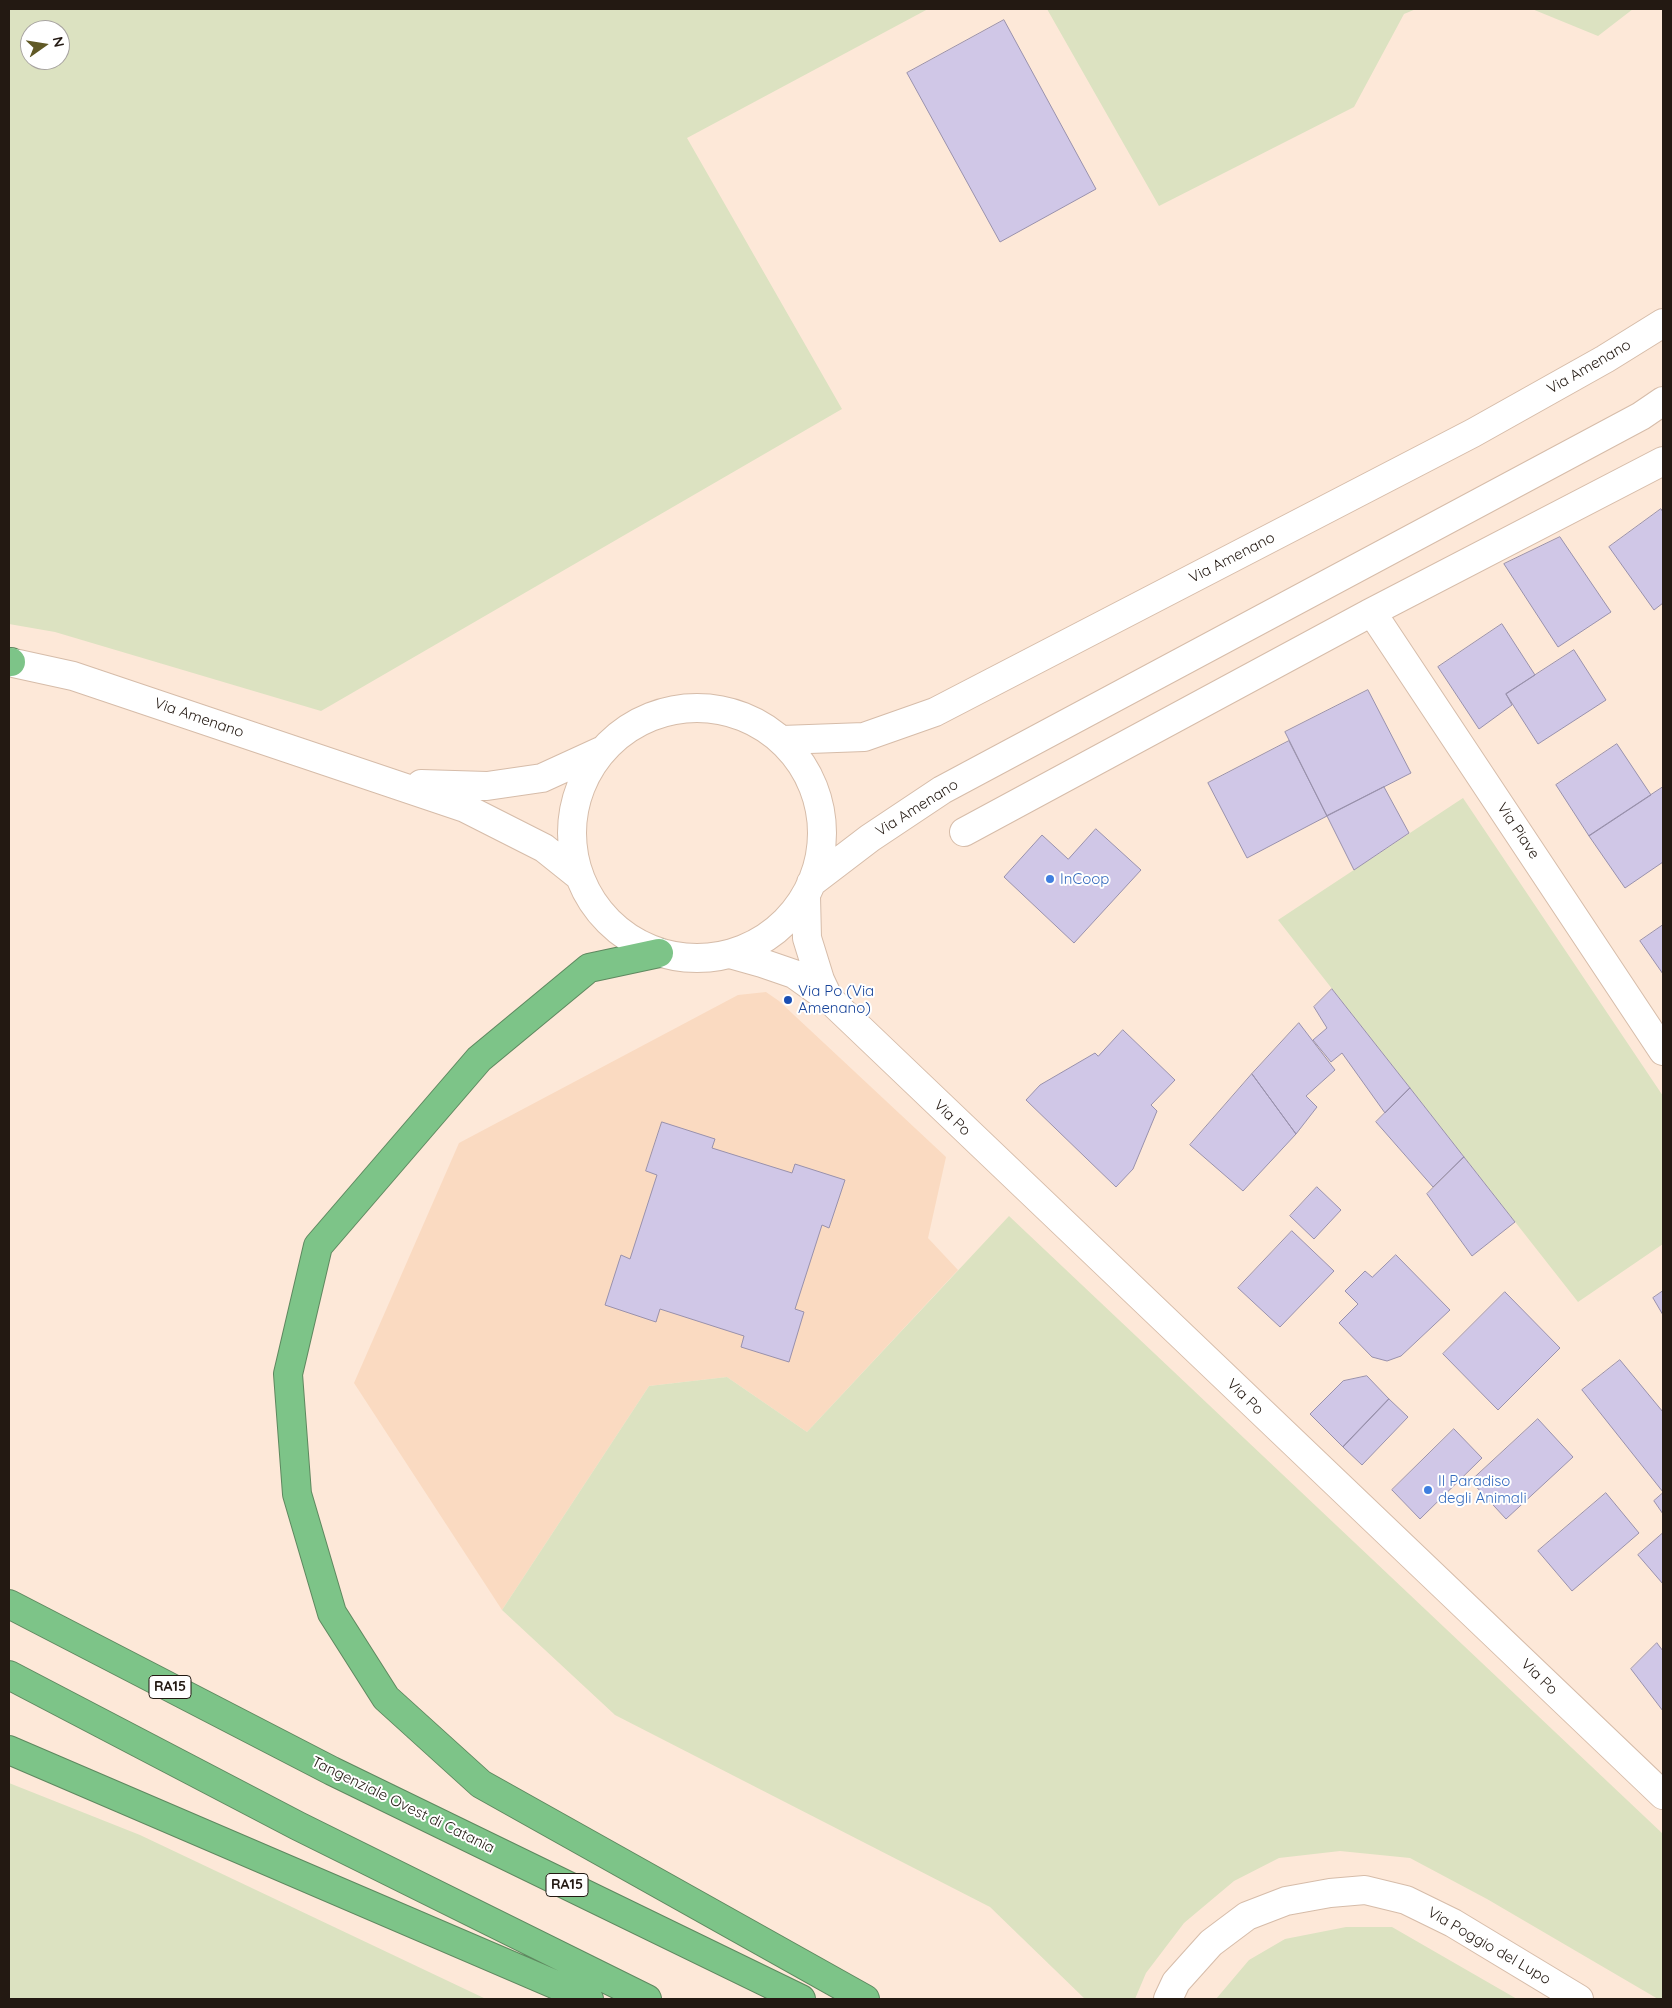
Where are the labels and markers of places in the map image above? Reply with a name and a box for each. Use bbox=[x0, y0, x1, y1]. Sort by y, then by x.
place label: InCoop bbox=[1060, 870, 1109, 888]
marker: InCoop bbox=[1044, 873, 1056, 885]
place label: Via Po (Via Amenano) bbox=[798, 982, 874, 1017]
marker: Via Po (Via Amenano) bbox=[782, 994, 794, 1006]
place label: Il Paradiso degli Animali bbox=[1438, 1472, 1527, 1507]
marker: Il Paradiso degli Animali bbox=[1422, 1484, 1434, 1496]

